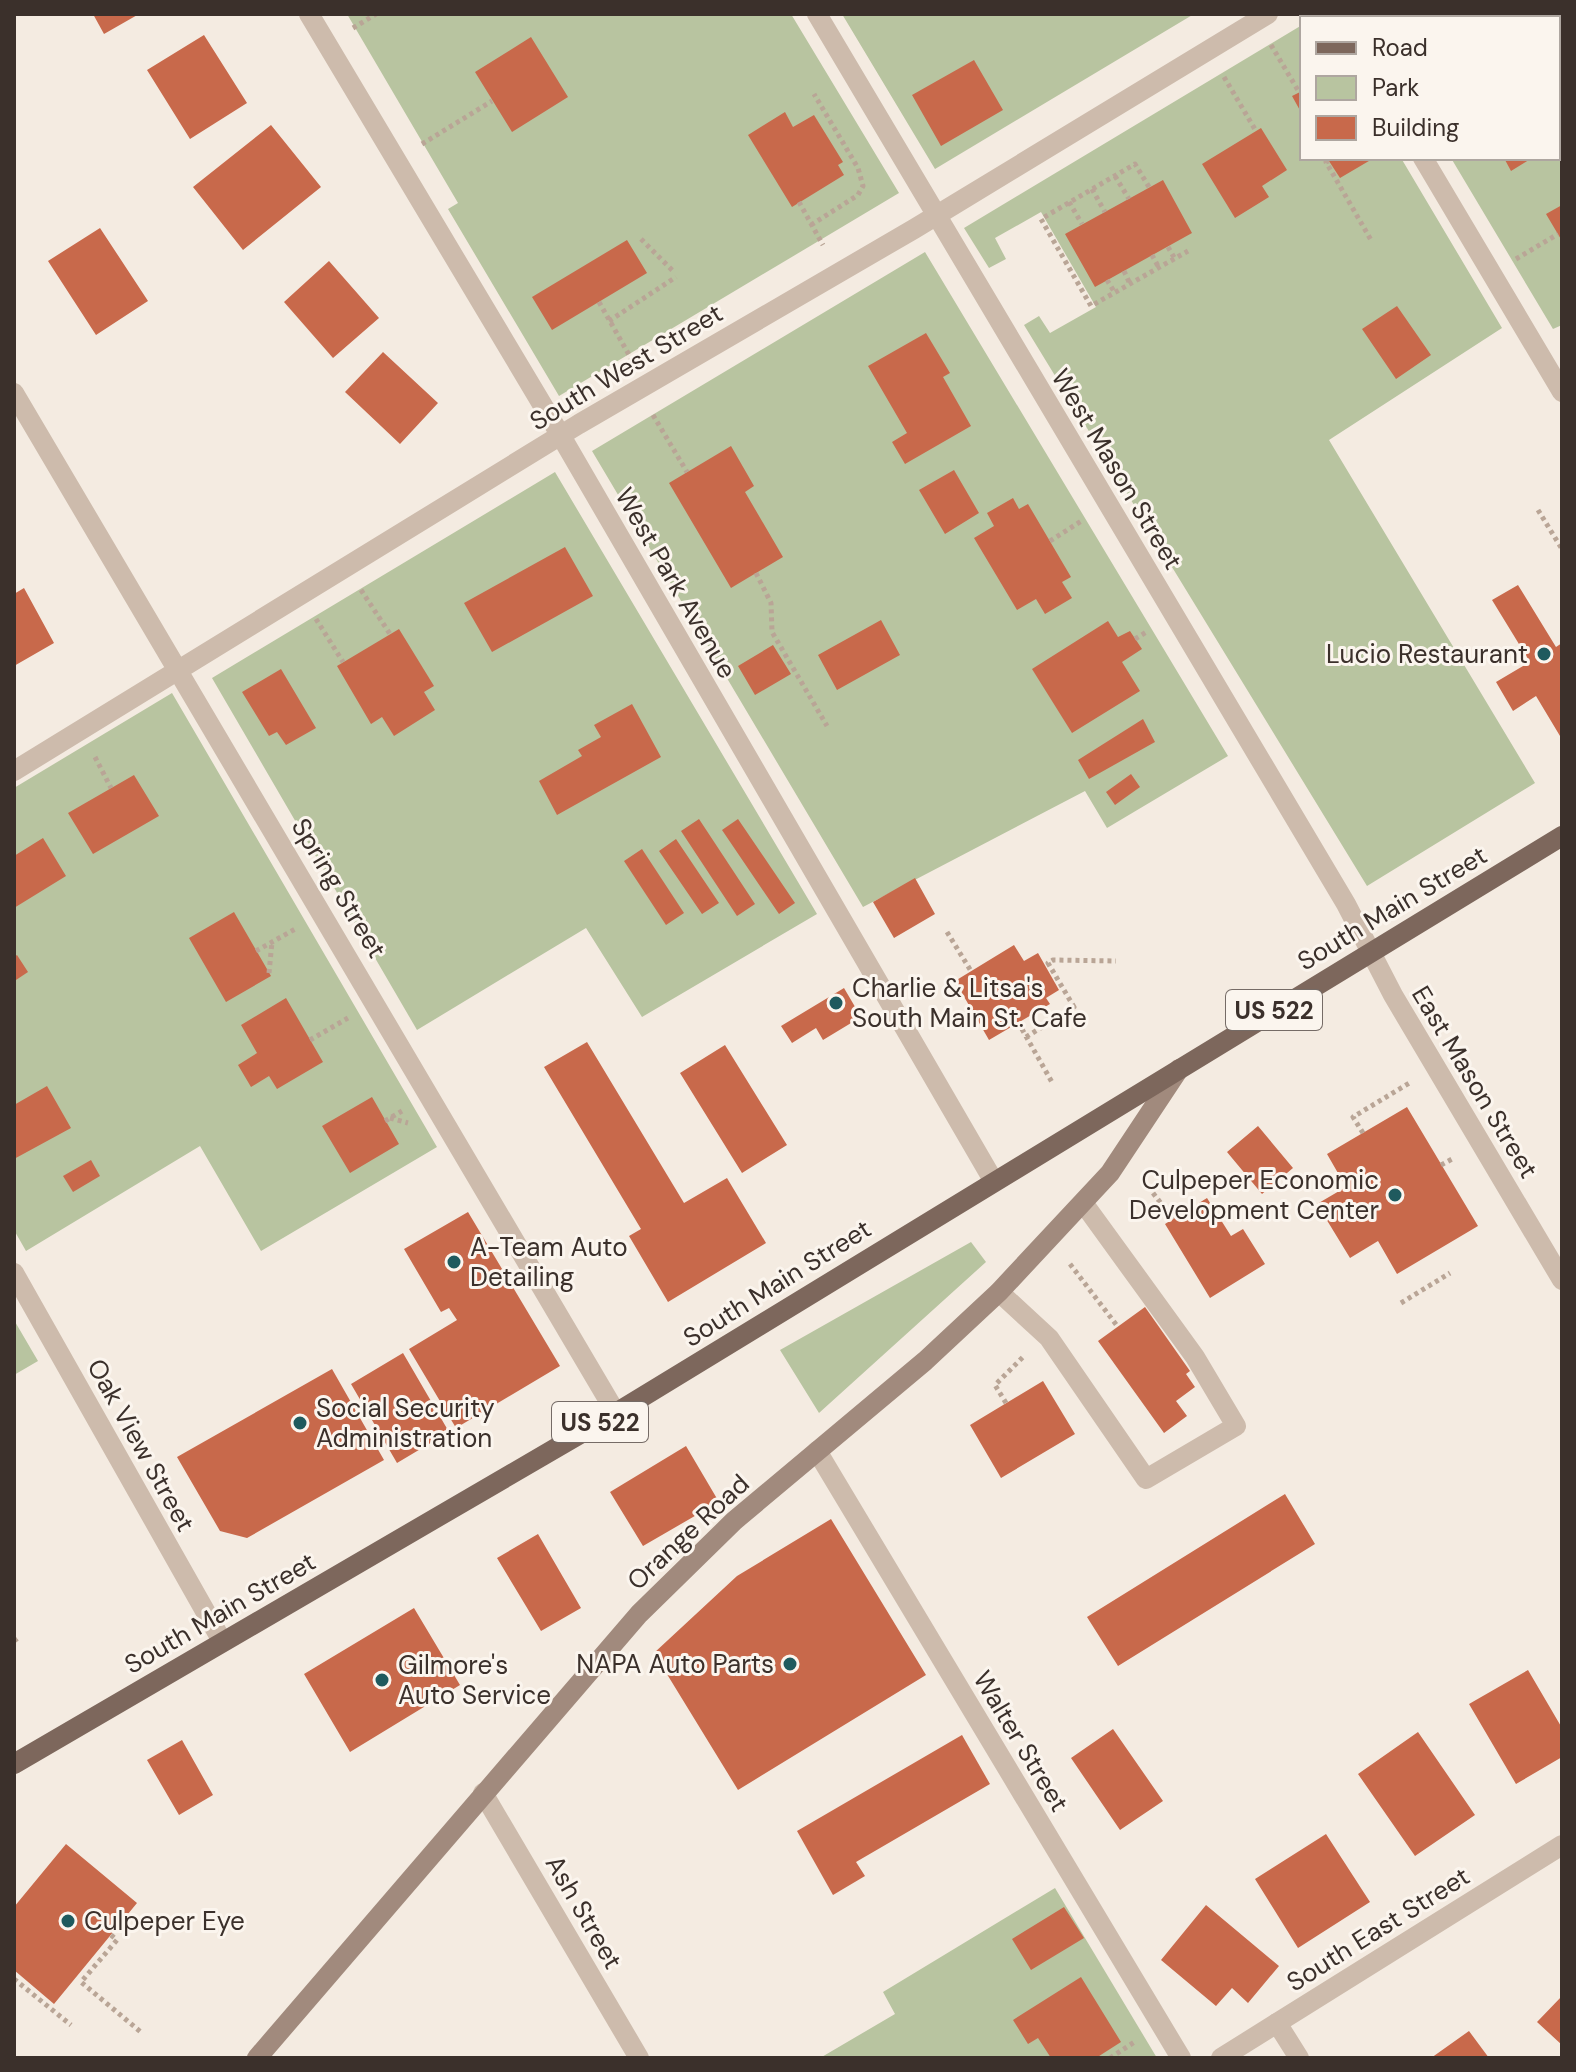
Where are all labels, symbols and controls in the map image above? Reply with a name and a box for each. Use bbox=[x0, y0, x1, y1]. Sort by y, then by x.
legend bbox=[1300, 16, 1560, 160]
text: Road bbox=[1372, 32, 1428, 63]
text: Park bbox=[1372, 72, 1419, 103]
text: Building bbox=[1372, 112, 1459, 143]
street label: South West Street bbox=[523, 296, 729, 438]
street label: West Mason Street bbox=[1044, 362, 1190, 576]
street label: West Park Avenue bbox=[608, 481, 744, 685]
place label: Lucio Restaurant bbox=[1326, 637, 1528, 671]
marker: Lucio Restaurant bbox=[1535, 645, 1553, 663]
street label: Spring Street bbox=[284, 812, 394, 964]
street label: South Main Street bbox=[1291, 838, 1493, 978]
place label: Charlie & Litsa's South Main St. Cafe bbox=[852, 971, 1087, 1035]
street label: East Mason Street bbox=[1404, 980, 1546, 1184]
road number: US 522 bbox=[1226, 990, 1322, 1030]
marker: Charlie & Litsa's South Main St. Cafe bbox=[827, 994, 845, 1012]
place label: Culpeper Economic Development Center bbox=[1129, 1163, 1379, 1227]
marker: Culpeper Economic Development Center bbox=[1386, 1186, 1404, 1204]
street label: South Main Street bbox=[677, 1212, 877, 1354]
place label: A-Team Auto Detailing bbox=[470, 1230, 628, 1294]
marker: A-Team Auto Detailing bbox=[445, 1253, 463, 1271]
street label: Oak View Street bbox=[79, 1353, 203, 1537]
place label: Social Security Administration bbox=[316, 1391, 495, 1455]
road number: US 522 bbox=[552, 1402, 648, 1442]
marker: Social Security Administration bbox=[291, 1414, 309, 1432]
street label: Orange Road bbox=[620, 1467, 756, 1597]
street label: South Main Street bbox=[118, 1544, 322, 1682]
place label: NAPA Auto Parts bbox=[576, 1647, 774, 1681]
place label: Gilmore's Auto Service bbox=[398, 1648, 551, 1712]
marker: NAPA Auto Parts bbox=[781, 1655, 799, 1673]
street label: Walter Street bbox=[966, 1664, 1076, 1818]
marker: Gilmore's Auto Service bbox=[373, 1671, 391, 1689]
street label: Ash Street bbox=[538, 1849, 630, 1975]
street label: South East Street bbox=[1280, 1859, 1476, 1999]
place label: Culpeper Eye bbox=[84, 1904, 245, 1938]
marker: Culpeper Eye bbox=[59, 1912, 77, 1930]

